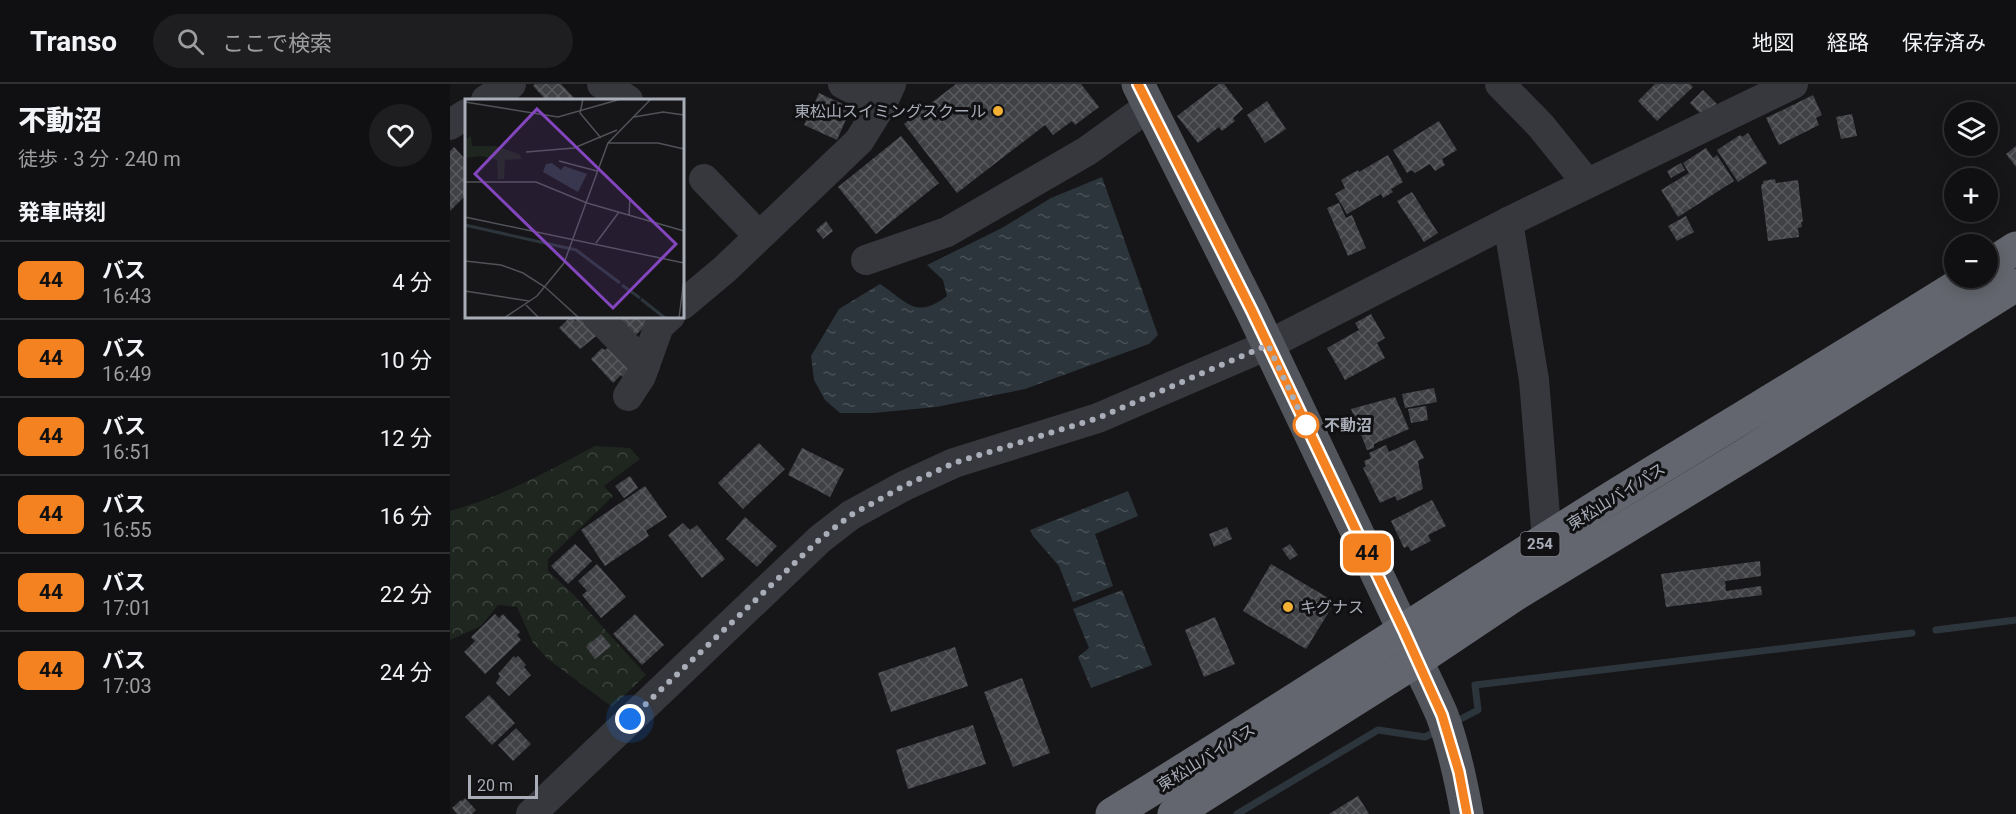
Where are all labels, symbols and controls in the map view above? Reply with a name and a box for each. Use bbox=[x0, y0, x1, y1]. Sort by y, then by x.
search box bbox=[153, 14, 573, 68]
text: Transo bbox=[30, 25, 117, 58]
icon: search bbox=[174, 25, 207, 58]
text: ここで検索 bbox=[222, 31, 332, 56]
text: 地図 bbox=[1752, 31, 1794, 55]
text: 経路 bbox=[1827, 31, 1869, 55]
text: 保存済み bbox=[1902, 31, 1986, 55]
inset map bbox=[465, 99, 684, 318]
place label: 東松山スイミングスクール bbox=[794, 102, 986, 121]
map controls bbox=[1944, 102, 1998, 288]
button: layers bbox=[1944, 102, 1998, 156]
text: 不動沼 bbox=[18, 104, 102, 137]
button: heart bbox=[369, 104, 432, 167]
marker: 東松山スイミングスクール bbox=[991, 104, 1005, 118]
text: 徒歩 · 3 分 · 240 m bbox=[18, 147, 181, 171]
button: + bbox=[1944, 168, 1998, 222]
text: 発車時刻 bbox=[18, 200, 106, 225]
button: − bbox=[1944, 234, 1998, 288]
text: バス bbox=[102, 258, 146, 283]
text: 44 bbox=[39, 268, 63, 292]
text: 4 分 bbox=[392, 270, 432, 295]
text: 16:43 bbox=[102, 284, 152, 308]
text: バス bbox=[102, 336, 146, 361]
text: 44 bbox=[39, 346, 63, 370]
text: 10 分 bbox=[380, 348, 432, 373]
text: 16:49 bbox=[102, 362, 152, 386]
marker: 不動沼 bbox=[1293, 412, 1319, 438]
text: バス bbox=[102, 414, 146, 439]
place label: 不動沼 bbox=[1324, 416, 1372, 435]
text: 44 bbox=[39, 424, 63, 448]
text: 12 分 bbox=[380, 426, 432, 451]
text: 16:51 bbox=[102, 440, 152, 464]
street label: 東松山バイパス bbox=[1564, 459, 1669, 534]
text: バス bbox=[102, 492, 146, 517]
text: 44 bbox=[39, 502, 63, 526]
text: 16 分 bbox=[380, 504, 432, 529]
text: 16:55 bbox=[102, 518, 152, 542]
road number: 254 bbox=[1520, 532, 1560, 556]
line badge: 44 bbox=[1340, 534, 1394, 572]
text: 44 bbox=[1355, 541, 1379, 565]
text: バス bbox=[102, 570, 146, 595]
text: 44 bbox=[39, 580, 63, 604]
text: 22 分 bbox=[380, 582, 432, 607]
text: 17:01 bbox=[102, 596, 152, 620]
place label: キグナス bbox=[1300, 598, 1364, 617]
marker: キグナス bbox=[1281, 600, 1295, 614]
text: バス bbox=[102, 648, 146, 673]
text: 44 bbox=[39, 658, 63, 682]
text: 24 分 bbox=[380, 660, 432, 685]
text: 17:03 bbox=[102, 674, 152, 698]
your location bbox=[615, 704, 645, 734]
street label: 東松山バイパス bbox=[1154, 720, 1259, 795]
scale bar bbox=[468, 772, 538, 800]
text: 20 m bbox=[477, 776, 513, 795]

